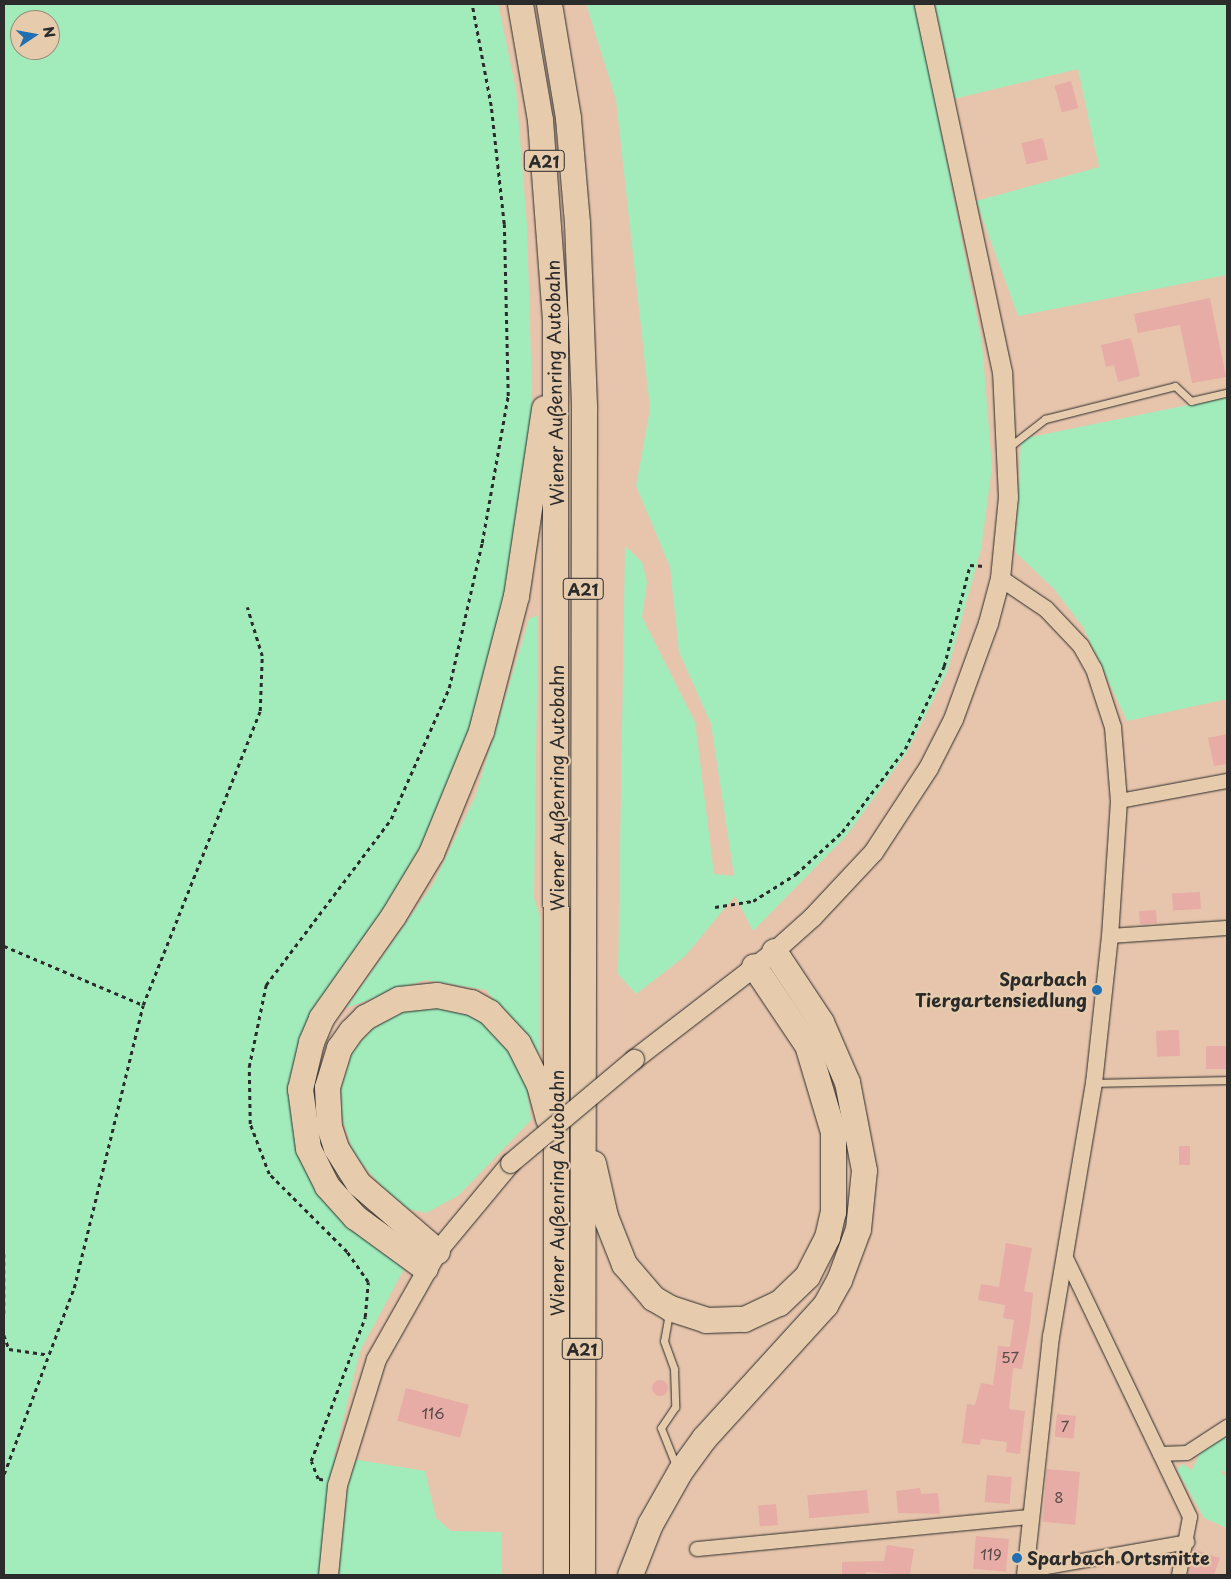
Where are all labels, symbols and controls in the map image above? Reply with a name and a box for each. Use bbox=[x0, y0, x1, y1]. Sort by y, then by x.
north arrow bbox=[10, 10, 60, 60]
text: N bbox=[38, 24, 61, 40]
road number: A21 bbox=[523, 148, 565, 175]
street label: Wiener Außenring Autobahn bbox=[542, 258, 568, 508]
road number: A21 bbox=[562, 576, 604, 602]
street label: Wiener Außenring Autobahn bbox=[546, 664, 568, 912]
place label: Sparbach Tiergartensiedlung bbox=[915, 969, 1087, 1012]
marker: Sparbach Tiergartensiedlung bbox=[1091, 984, 1103, 996]
street label: Wiener Außenring Autobahn bbox=[546, 1069, 568, 1317]
road number: A21 bbox=[561, 1336, 603, 1362]
house number: 57 bbox=[1001, 1348, 1019, 1366]
house number: 116 bbox=[421, 1404, 445, 1422]
house number: 7 bbox=[1061, 1417, 1069, 1435]
house number: 8 bbox=[1054, 1488, 1064, 1506]
house number: 119 bbox=[980, 1545, 1002, 1563]
place label: Sparbach Ortsmitte bbox=[1027, 1547, 1210, 1569]
marker: Sparbach Ortsmitte bbox=[1011, 1552, 1023, 1564]

